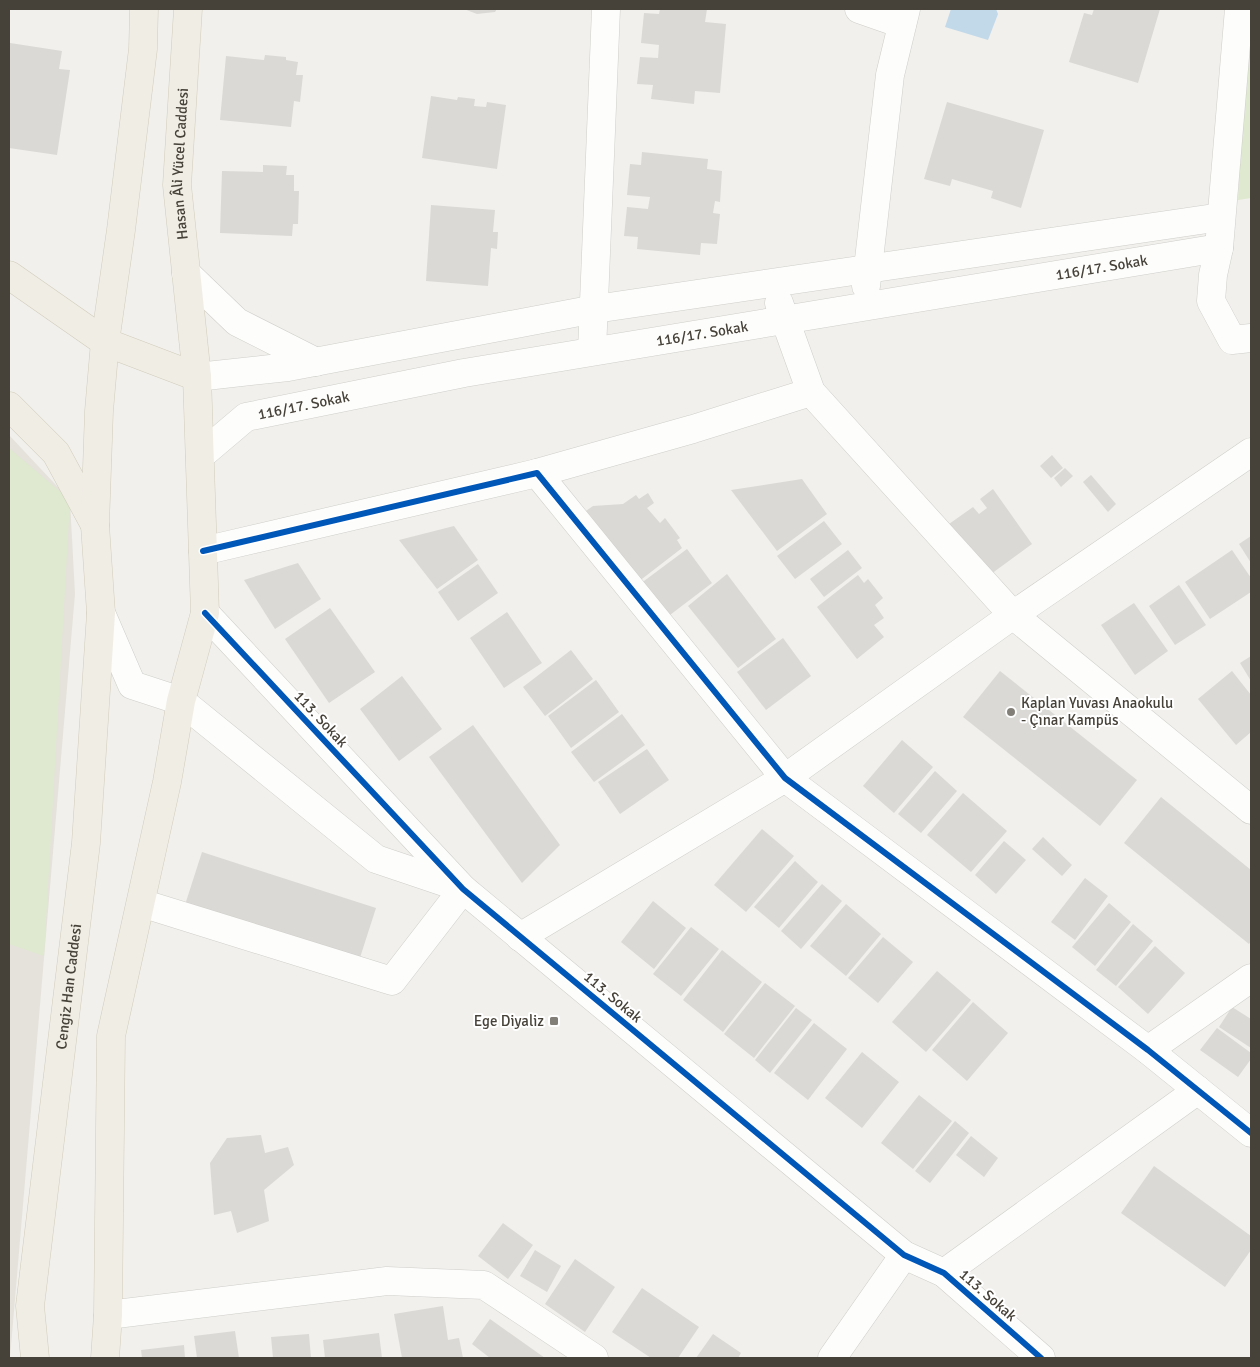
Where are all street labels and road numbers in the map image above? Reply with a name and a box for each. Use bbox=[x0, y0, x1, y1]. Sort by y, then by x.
street label: Hasan Âli Yücel Caddesi bbox=[168, 87, 192, 241]
street label: 116/17. Sokak bbox=[1054, 251, 1149, 284]
street label: 116/17. Sokak bbox=[655, 317, 750, 350]
street label: 116/17. Sokak bbox=[256, 387, 351, 423]
street label: 113. Sokak bbox=[290, 687, 352, 751]
street label: Cengiz Han Caddesi bbox=[52, 923, 85, 1050]
street label: 113. Sokak bbox=[580, 968, 646, 1027]
street label: 113. Sokak bbox=[956, 1265, 1021, 1325]

